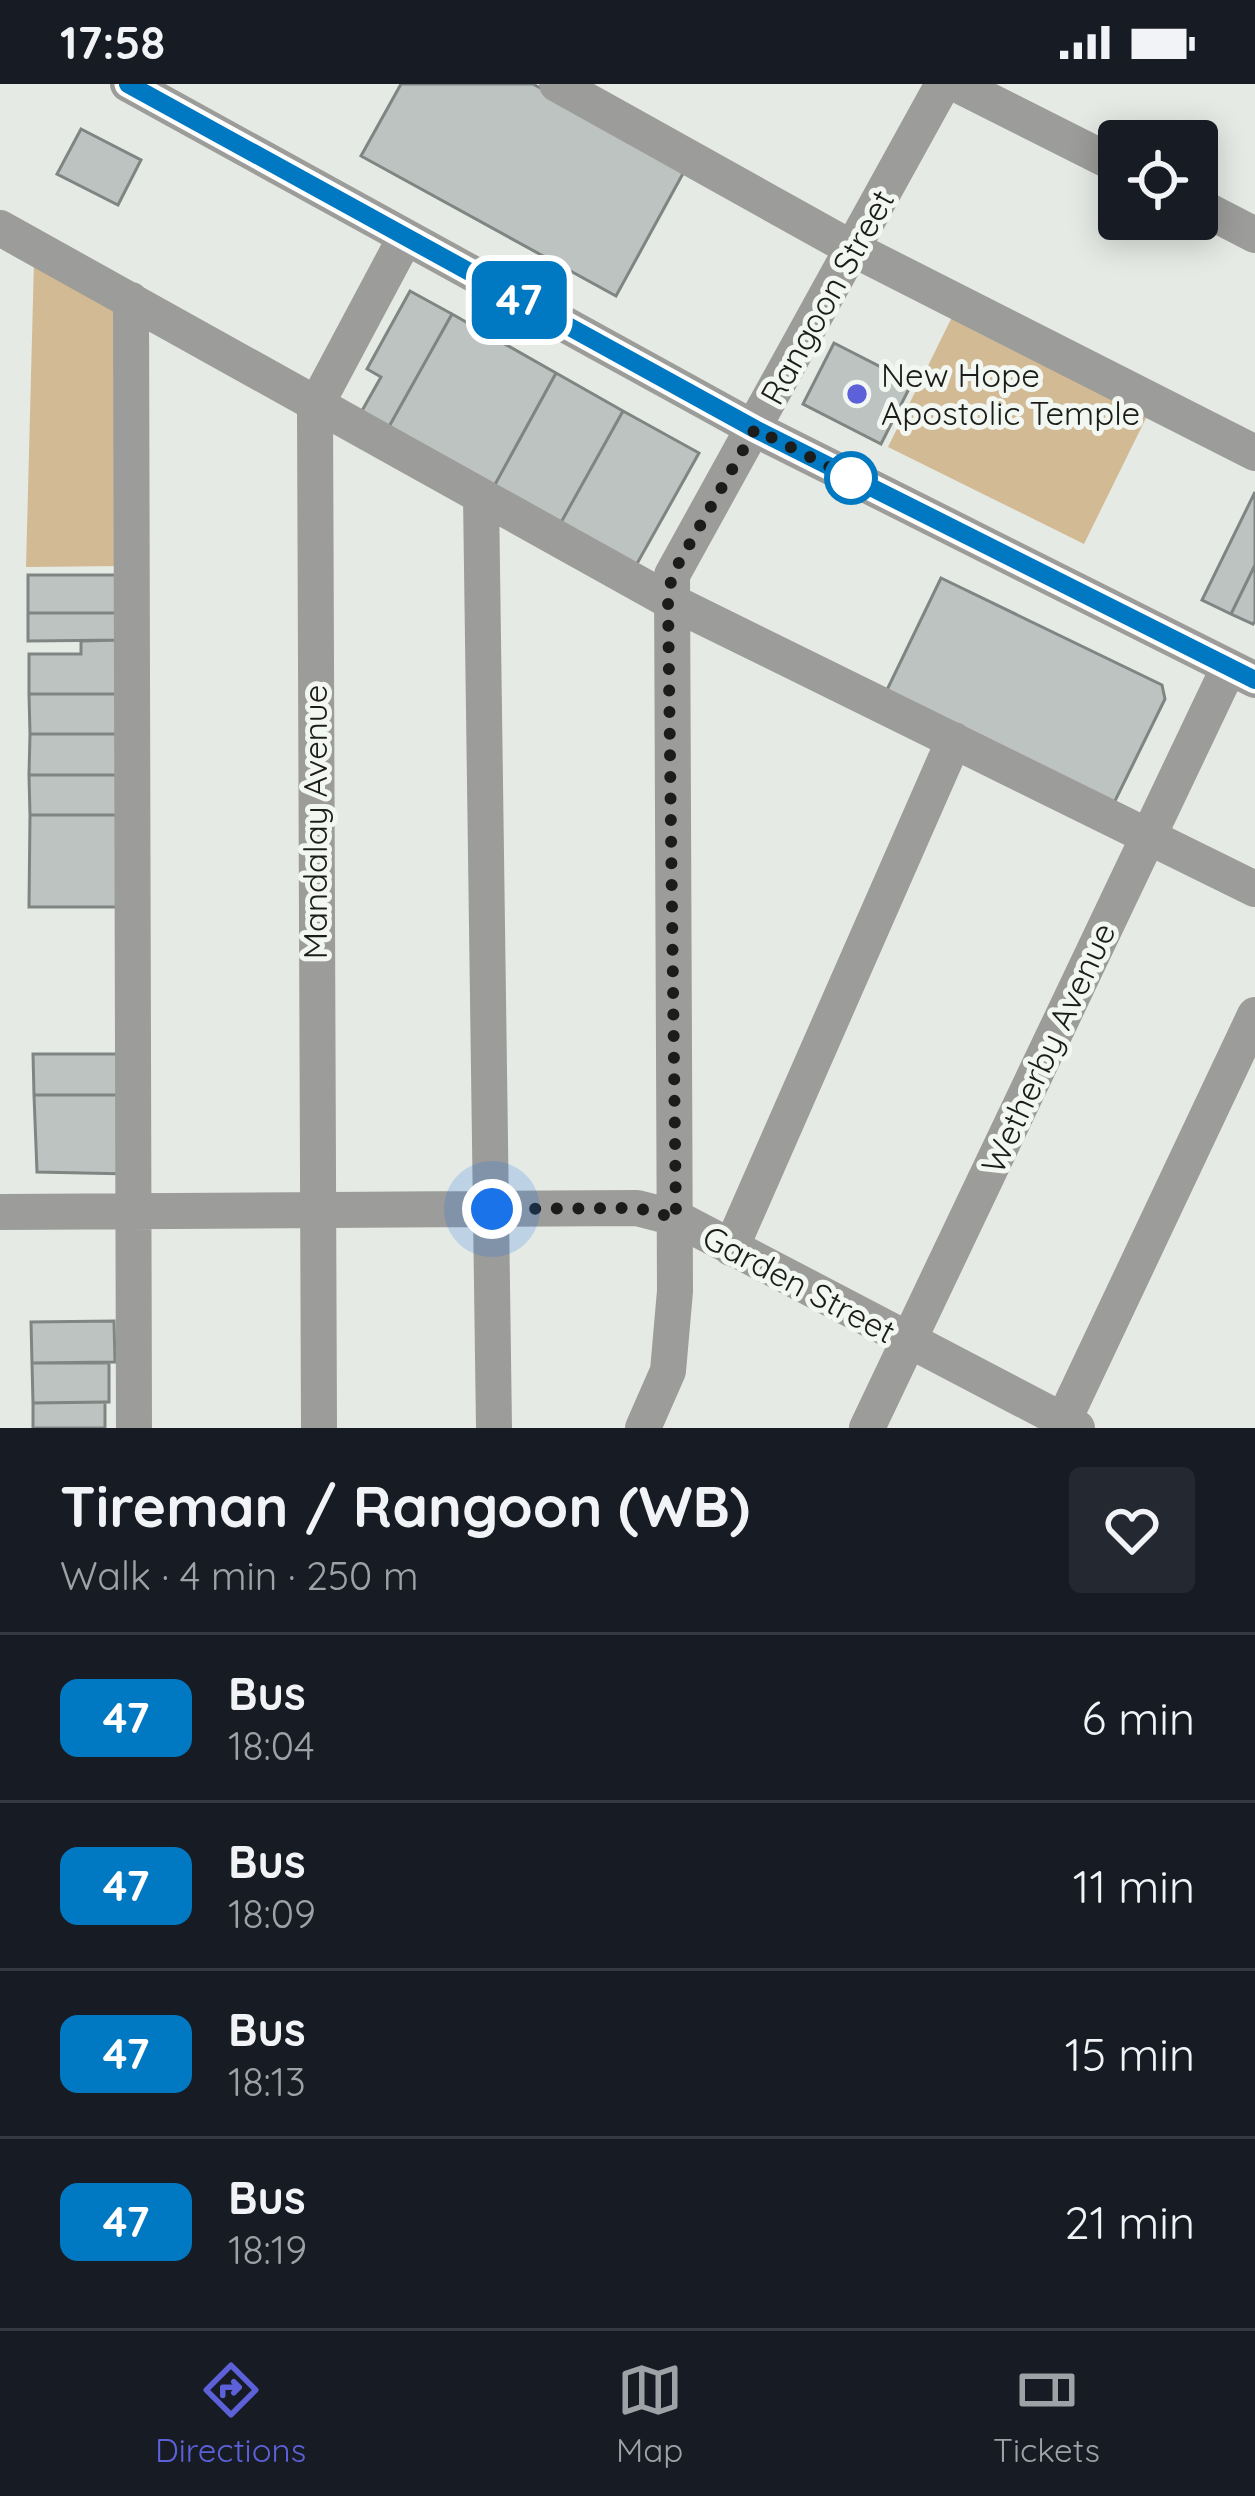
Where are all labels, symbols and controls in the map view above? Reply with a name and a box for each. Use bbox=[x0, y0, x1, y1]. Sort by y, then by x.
text: 17:58 bbox=[60, 14, 165, 70]
map controls bbox=[1098, 120, 1218, 240]
button: locate bbox=[1098, 120, 1218, 240]
street label: Rangoon Street bbox=[751, 182, 903, 411]
line badge: 47 bbox=[465, 261, 573, 339]
text: 47 bbox=[496, 273, 542, 326]
place label: New Hope Apostolic Temple bbox=[881, 354, 1140, 433]
marker: New Hope Apostolic Temple bbox=[844, 381, 870, 407]
unlabelled marker bbox=[826, 453, 876, 503]
street label: Mandalay Avenue bbox=[294, 685, 335, 959]
street label: Wetherby Avenue bbox=[972, 916, 1124, 1180]
your location bbox=[462, 1179, 522, 1239]
street label: Garden Street bbox=[696, 1216, 903, 1351]
button: heart bbox=[1069, 1467, 1195, 1593]
text: Tireman / Rangoon (WB) bbox=[60, 1470, 750, 1541]
text: Walk · 4 min · 250 m bbox=[60, 1551, 419, 1600]
text: Bus bbox=[228, 1665, 306, 1721]
text: 6 min bbox=[1082, 1690, 1195, 1746]
text: 47 bbox=[103, 1691, 149, 1744]
text: 18:04 bbox=[228, 1721, 315, 1770]
text: Bus bbox=[228, 1833, 306, 1889]
text: 11 min bbox=[1073, 1858, 1195, 1914]
text: 47 bbox=[103, 1859, 149, 1912]
text: 18:09 bbox=[228, 1889, 316, 1938]
text: Bus bbox=[228, 2001, 306, 2057]
text: 15 min bbox=[1065, 2026, 1195, 2082]
text: 47 bbox=[103, 2027, 149, 2080]
text: 18:13 bbox=[228, 2057, 306, 2106]
text: Bus bbox=[228, 2169, 306, 2225]
text: 21 min bbox=[1064, 2194, 1195, 2250]
text: 47 bbox=[103, 2195, 149, 2248]
text: 18:19 bbox=[228, 2225, 307, 2274]
tab: Directions bbox=[155, 2357, 306, 2470]
tab: Map bbox=[616, 2357, 683, 2470]
tab: Tickets bbox=[993, 2357, 1100, 2470]

